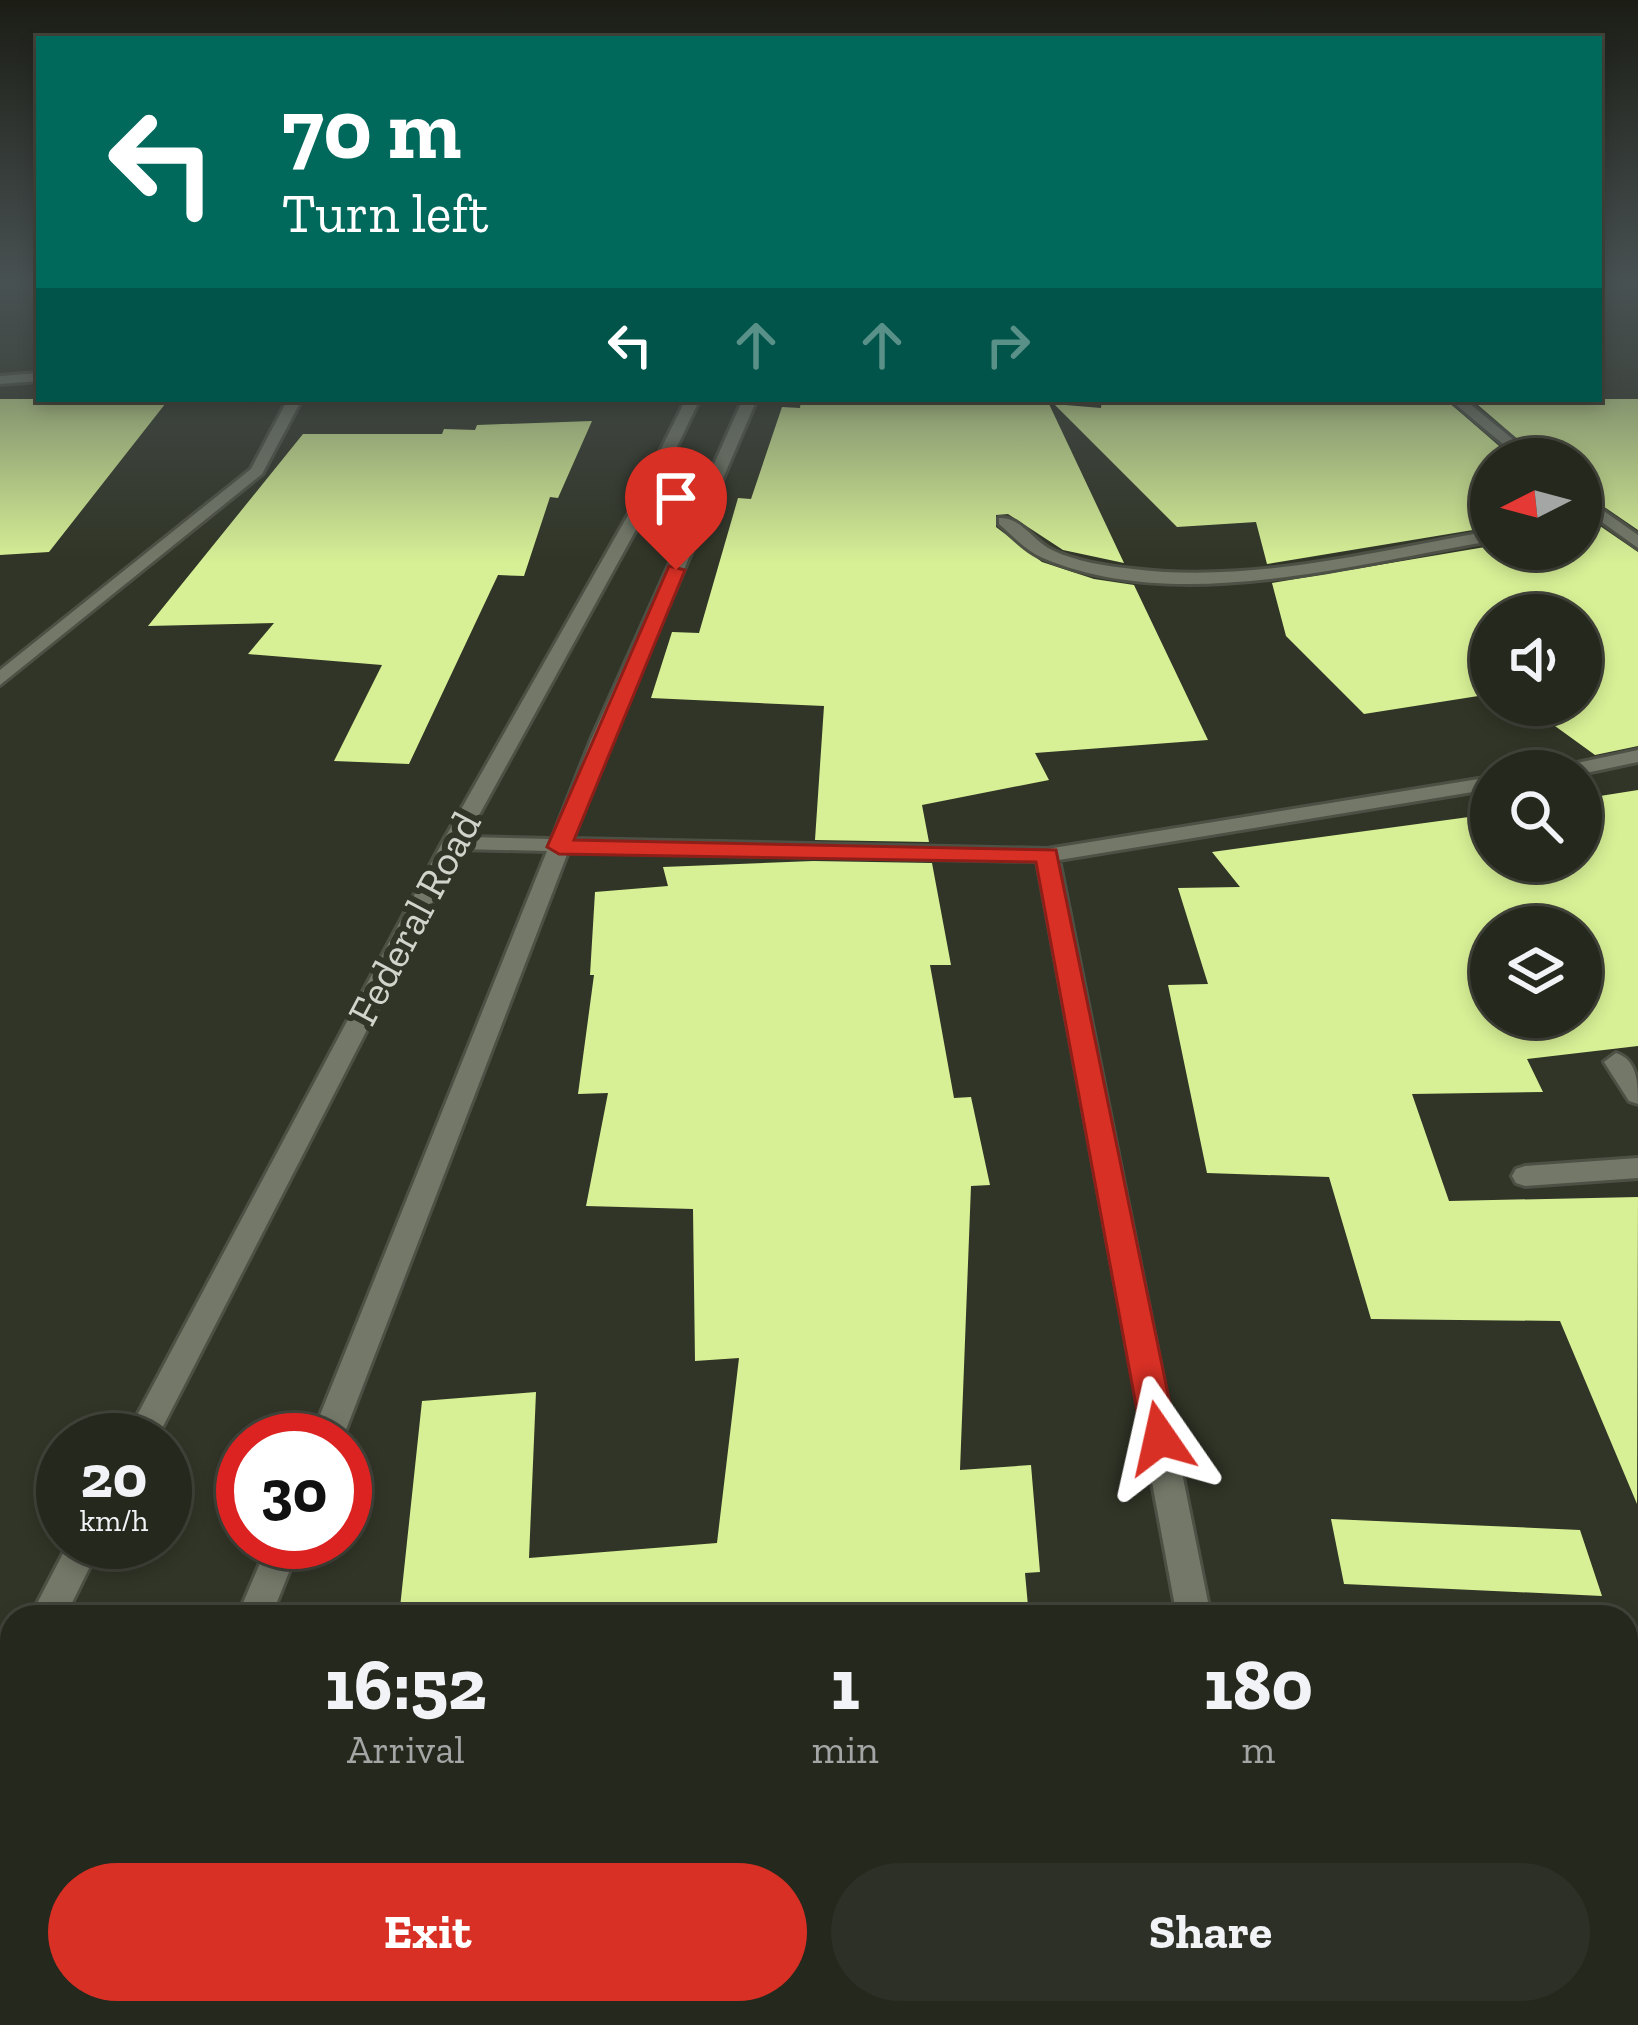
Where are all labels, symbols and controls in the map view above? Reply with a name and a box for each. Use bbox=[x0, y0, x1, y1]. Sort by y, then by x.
text: 70 m bbox=[282, 79, 461, 180]
icon: left bbox=[84, 84, 240, 240]
text: Turn left bbox=[282, 181, 489, 246]
icon: left bbox=[597, 312, 663, 378]
icon: ahead bbox=[723, 312, 789, 378]
icon: ahead bbox=[849, 312, 915, 378]
icon: right bbox=[975, 312, 1041, 378]
north arrow bbox=[1470, 438, 1602, 570]
map controls bbox=[1470, 438, 1602, 1038]
pin bbox=[625, 447, 727, 570]
icon: arrive bbox=[643, 465, 709, 531]
button: sound bbox=[1470, 594, 1602, 726]
button: search bbox=[1470, 750, 1602, 882]
street label: Federal Road bbox=[337, 803, 491, 1033]
button: layers bbox=[1470, 906, 1602, 1038]
position arrow bbox=[1097, 1375, 1223, 1501]
speed limit sign: 30 bbox=[216, 1413, 372, 1569]
text: 20 bbox=[81, 1440, 147, 1512]
text: km/h bbox=[80, 1503, 148, 1539]
text: 16:52 bbox=[325, 1641, 487, 1727]
text: 1 bbox=[831, 1641, 860, 1727]
text: 180 bbox=[1204, 1641, 1313, 1727]
text: Arrival bbox=[347, 1726, 465, 1773]
text: min bbox=[812, 1726, 879, 1773]
text: m bbox=[1241, 1726, 1275, 1773]
button: Exit bbox=[48, 1863, 807, 2001]
button: Share bbox=[831, 1863, 1590, 2001]

